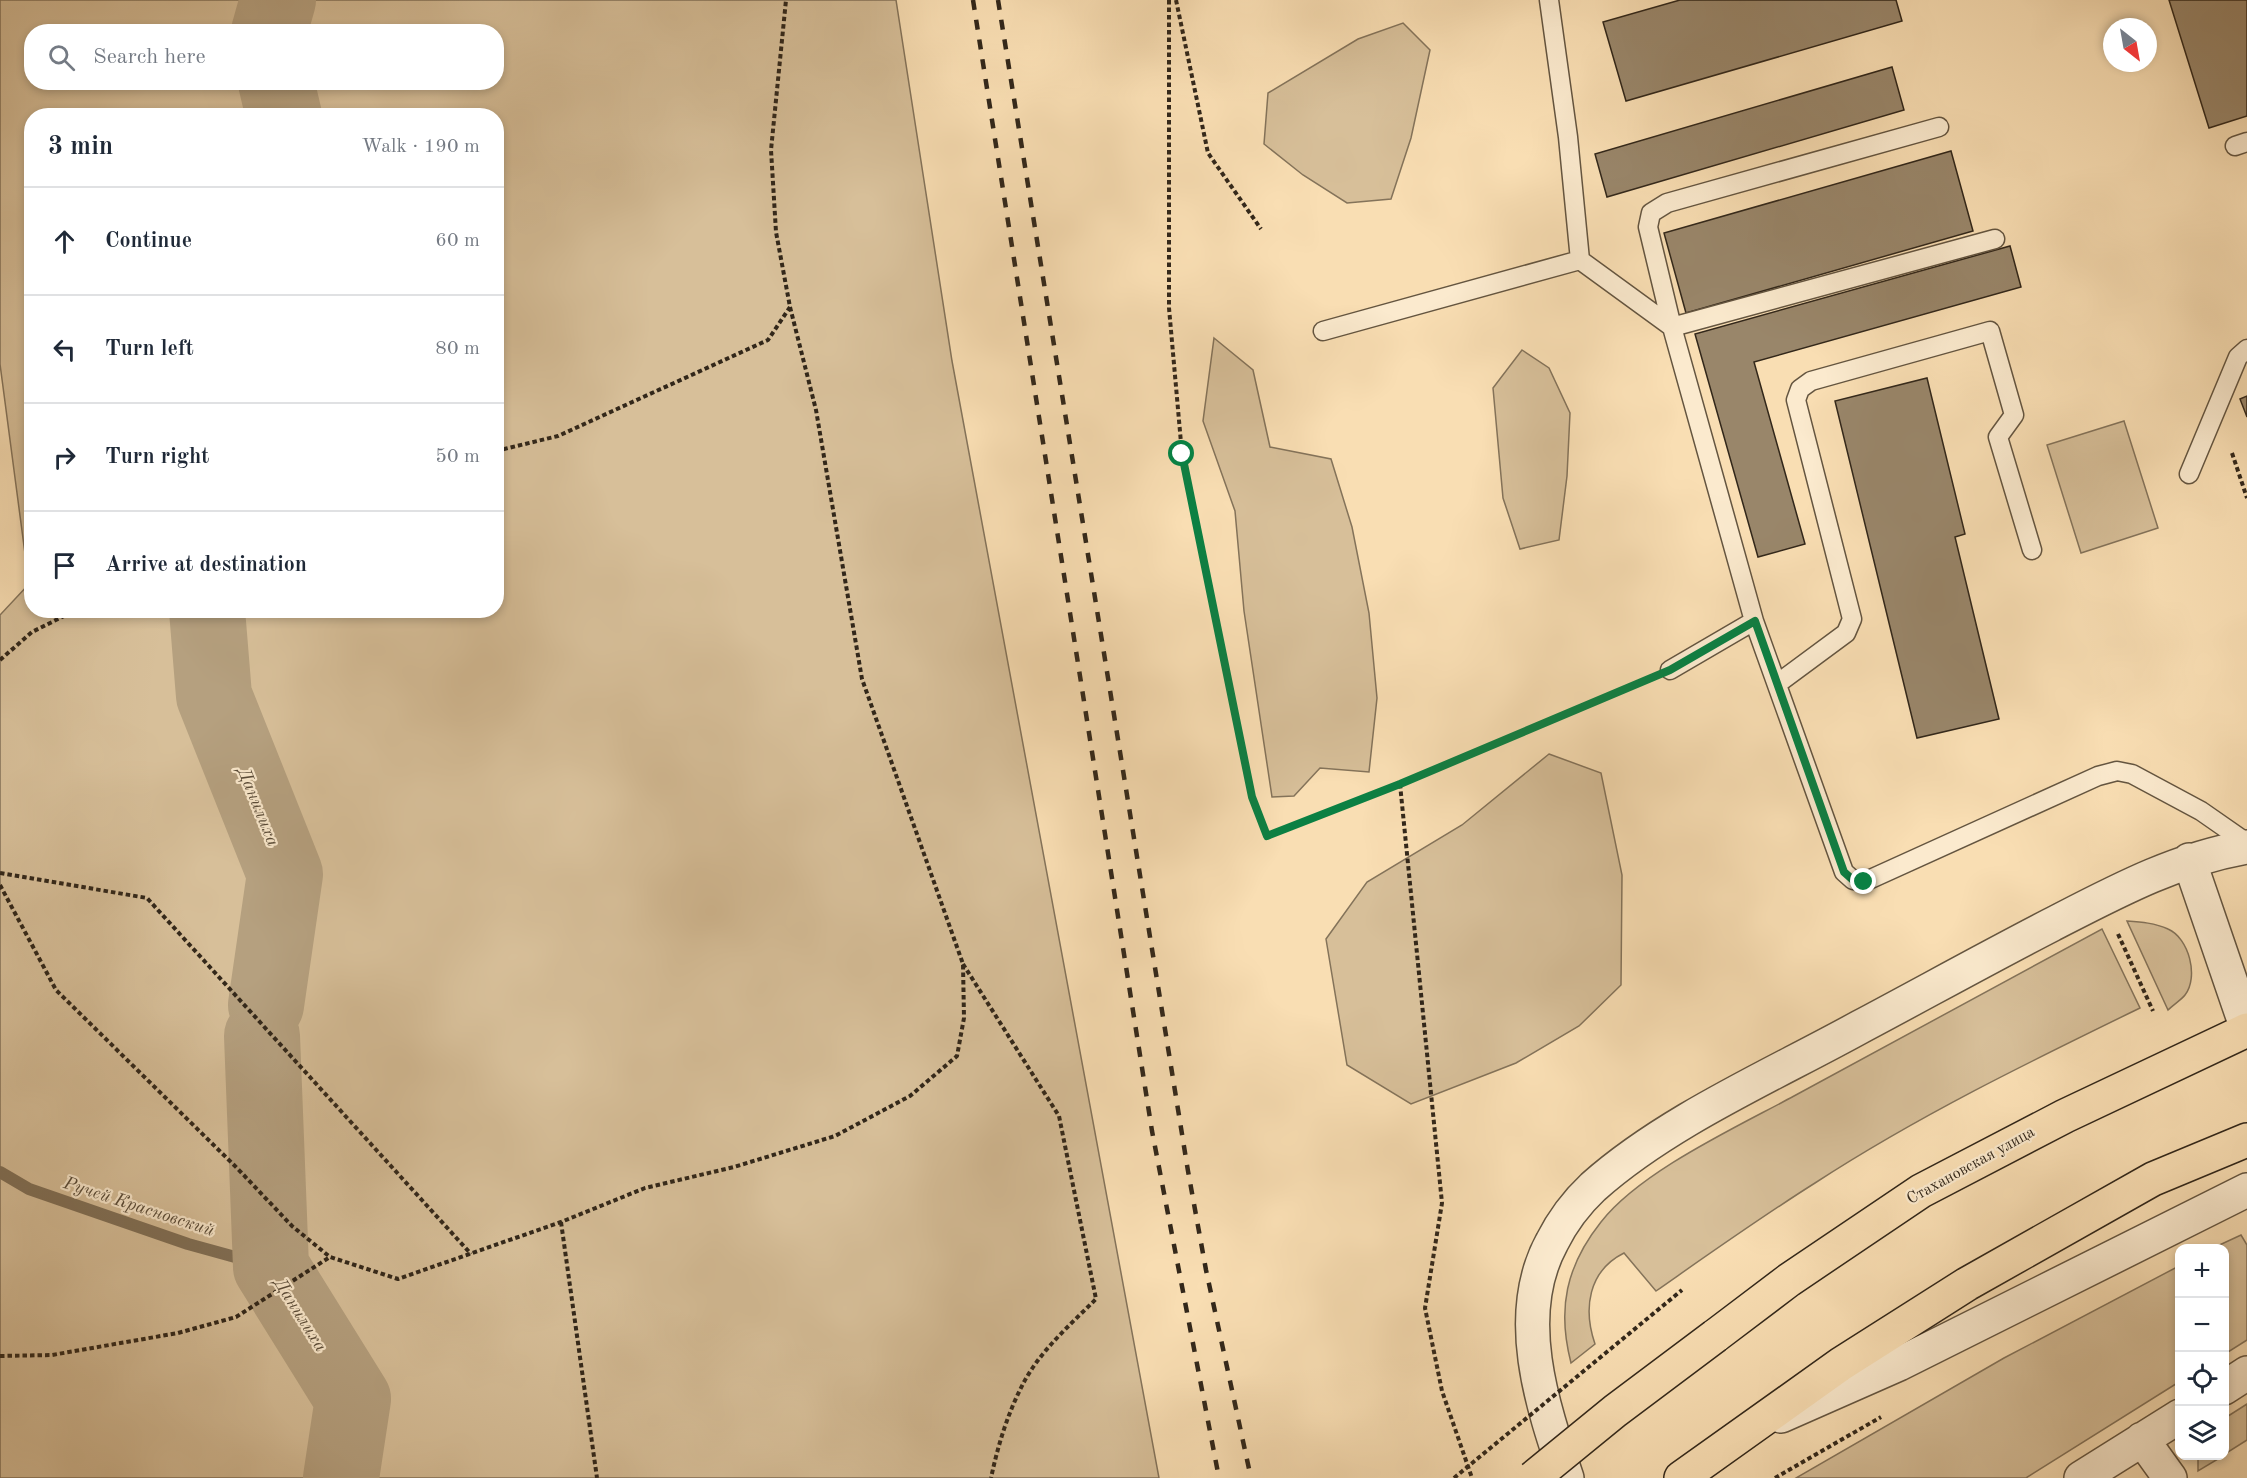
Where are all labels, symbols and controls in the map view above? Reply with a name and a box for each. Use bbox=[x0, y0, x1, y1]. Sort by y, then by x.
north arrow bbox=[2103, 18, 2157, 72]
search box bbox=[24, 24, 504, 90]
icon: search bbox=[45, 41, 78, 74]
text: Search here bbox=[93, 46, 206, 68]
text: 3 min bbox=[48, 134, 113, 160]
text: Walk · 190 m bbox=[361, 137, 480, 157]
icon: ahead bbox=[48, 225, 81, 258]
text: Continue bbox=[105, 230, 192, 252]
text: 60 m bbox=[435, 231, 480, 251]
icon: left bbox=[48, 333, 81, 366]
text: Turn left bbox=[105, 338, 194, 360]
text: 80 m bbox=[435, 339, 480, 359]
route start bbox=[1168, 440, 1194, 466]
icon: right bbox=[48, 441, 81, 474]
text: Turn right bbox=[105, 446, 209, 468]
text: 50 m bbox=[435, 447, 480, 467]
icon: arrive bbox=[48, 549, 81, 582]
text: Arrive at destination bbox=[105, 554, 307, 576]
water label: Данилиха bbox=[233, 763, 282, 849]
route end bbox=[1850, 868, 1876, 894]
street label: Стахановская улица bbox=[1904, 1124, 2038, 1208]
water label: Ручей Красновский bbox=[60, 1174, 217, 1240]
map controls bbox=[2175, 1244, 2229, 1460]
button: + bbox=[2175, 1244, 2229, 1298]
water label: Данилиха bbox=[269, 1273, 330, 1355]
button: − bbox=[2175, 1298, 2229, 1352]
button: locate bbox=[2175, 1352, 2229, 1406]
button: layers bbox=[2175, 1406, 2229, 1460]

